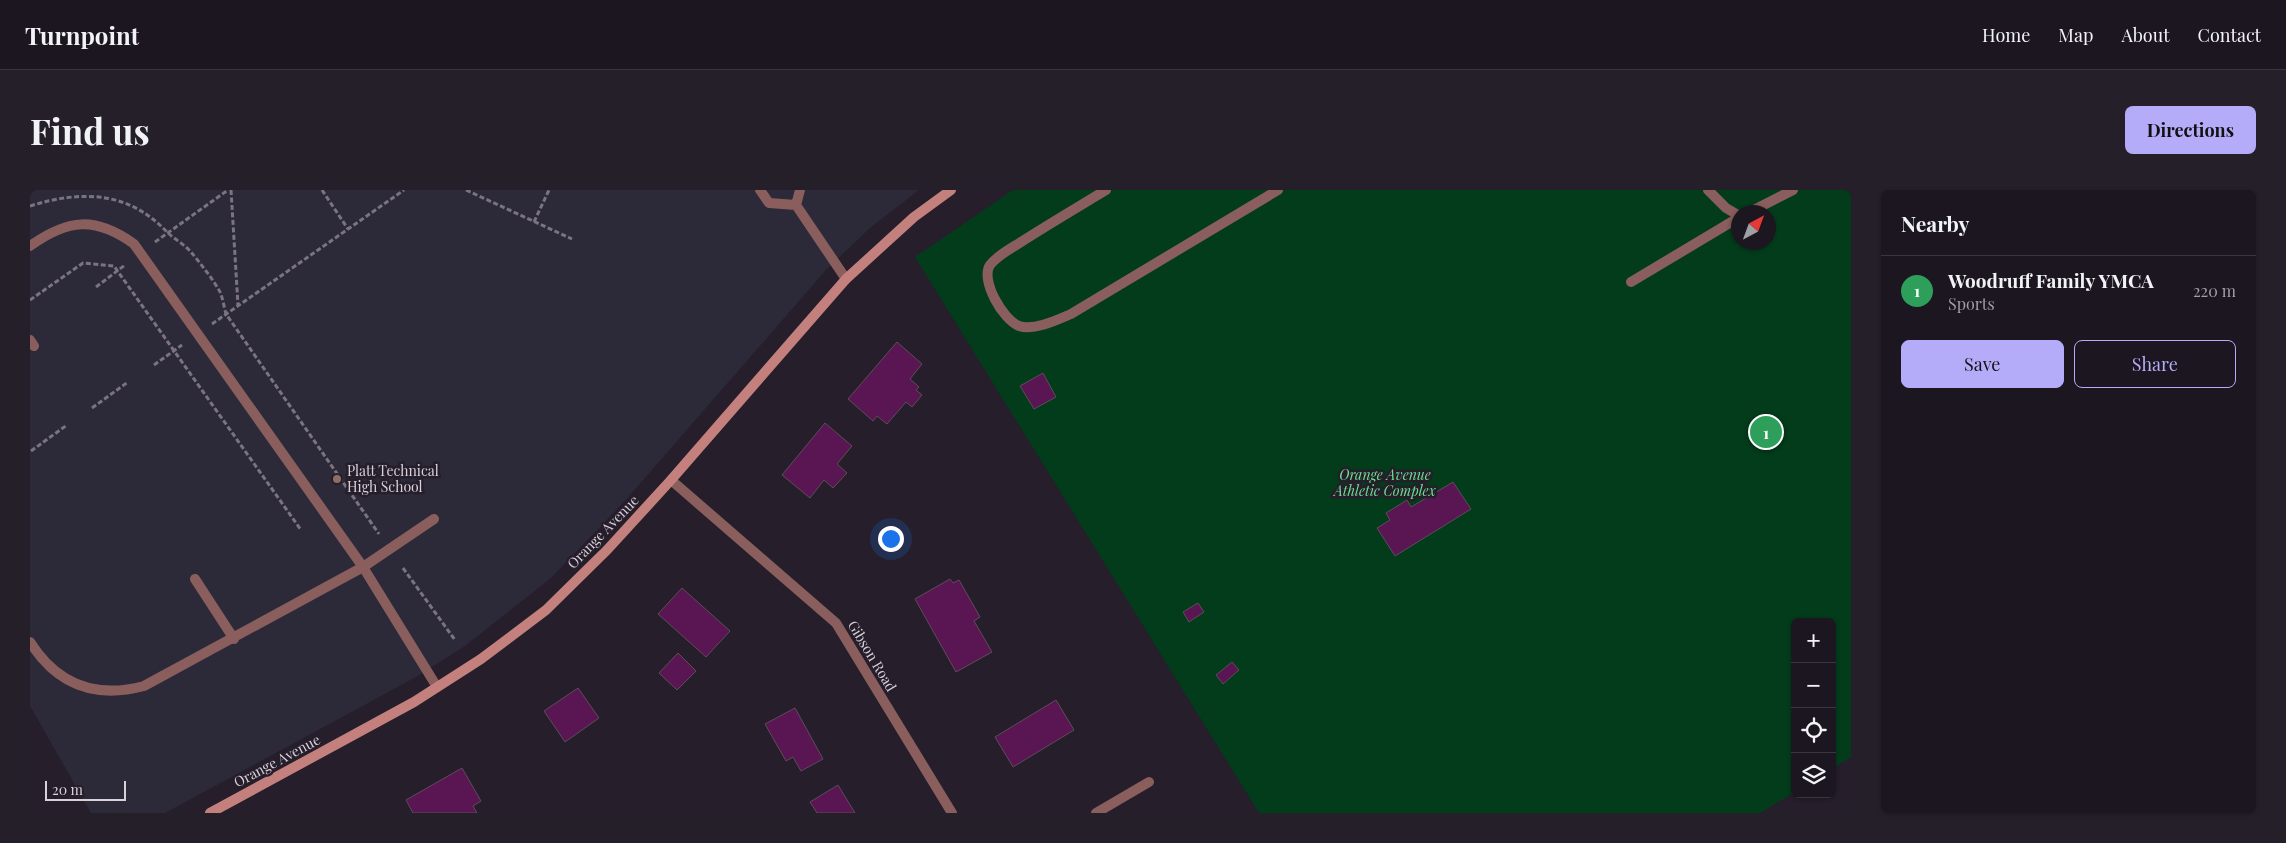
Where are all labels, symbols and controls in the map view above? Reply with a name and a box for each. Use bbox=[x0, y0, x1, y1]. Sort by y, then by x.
text: Turnpoint bbox=[25, 19, 139, 51]
text: Home bbox=[1982, 23, 2030, 47]
text: Map bbox=[2058, 23, 2093, 47]
text: About bbox=[2121, 23, 2170, 47]
text: Contact bbox=[2198, 23, 2261, 47]
button: Directions bbox=[2125, 106, 2256, 154]
text: Find us bbox=[30, 107, 150, 154]
north arrow bbox=[1731, 205, 1776, 250]
text: Nearby bbox=[1901, 209, 1970, 237]
text: Woodruff Family YMCA bbox=[1948, 267, 2154, 293]
text: 1 bbox=[1914, 280, 1920, 301]
text: 220 m bbox=[2193, 280, 2236, 301]
text: Sports bbox=[1948, 293, 1995, 314]
button: Save bbox=[1901, 340, 2064, 388]
button: Share bbox=[2074, 340, 2236, 388]
pin: 1 bbox=[1750, 413, 1782, 451]
place label: Platt Technical High School bbox=[347, 461, 439, 496]
park label: Orange Avenue Athletic Complex bbox=[1332, 465, 1437, 500]
marker: Platt Technical High School bbox=[331, 473, 343, 485]
street label: Orange Avenue bbox=[563, 491, 643, 573]
your location bbox=[878, 526, 904, 552]
street label: Gibson Road bbox=[844, 617, 901, 695]
map controls bbox=[1791, 618, 1836, 798]
button: + bbox=[1791, 618, 1836, 663]
button: − bbox=[1791, 663, 1836, 708]
button: locate bbox=[1791, 708, 1836, 753]
street label: Orange Avenue bbox=[230, 730, 323, 791]
button: layers bbox=[1791, 753, 1836, 798]
scale bar bbox=[45, 778, 126, 801]
text: 20 m bbox=[52, 780, 83, 799]

